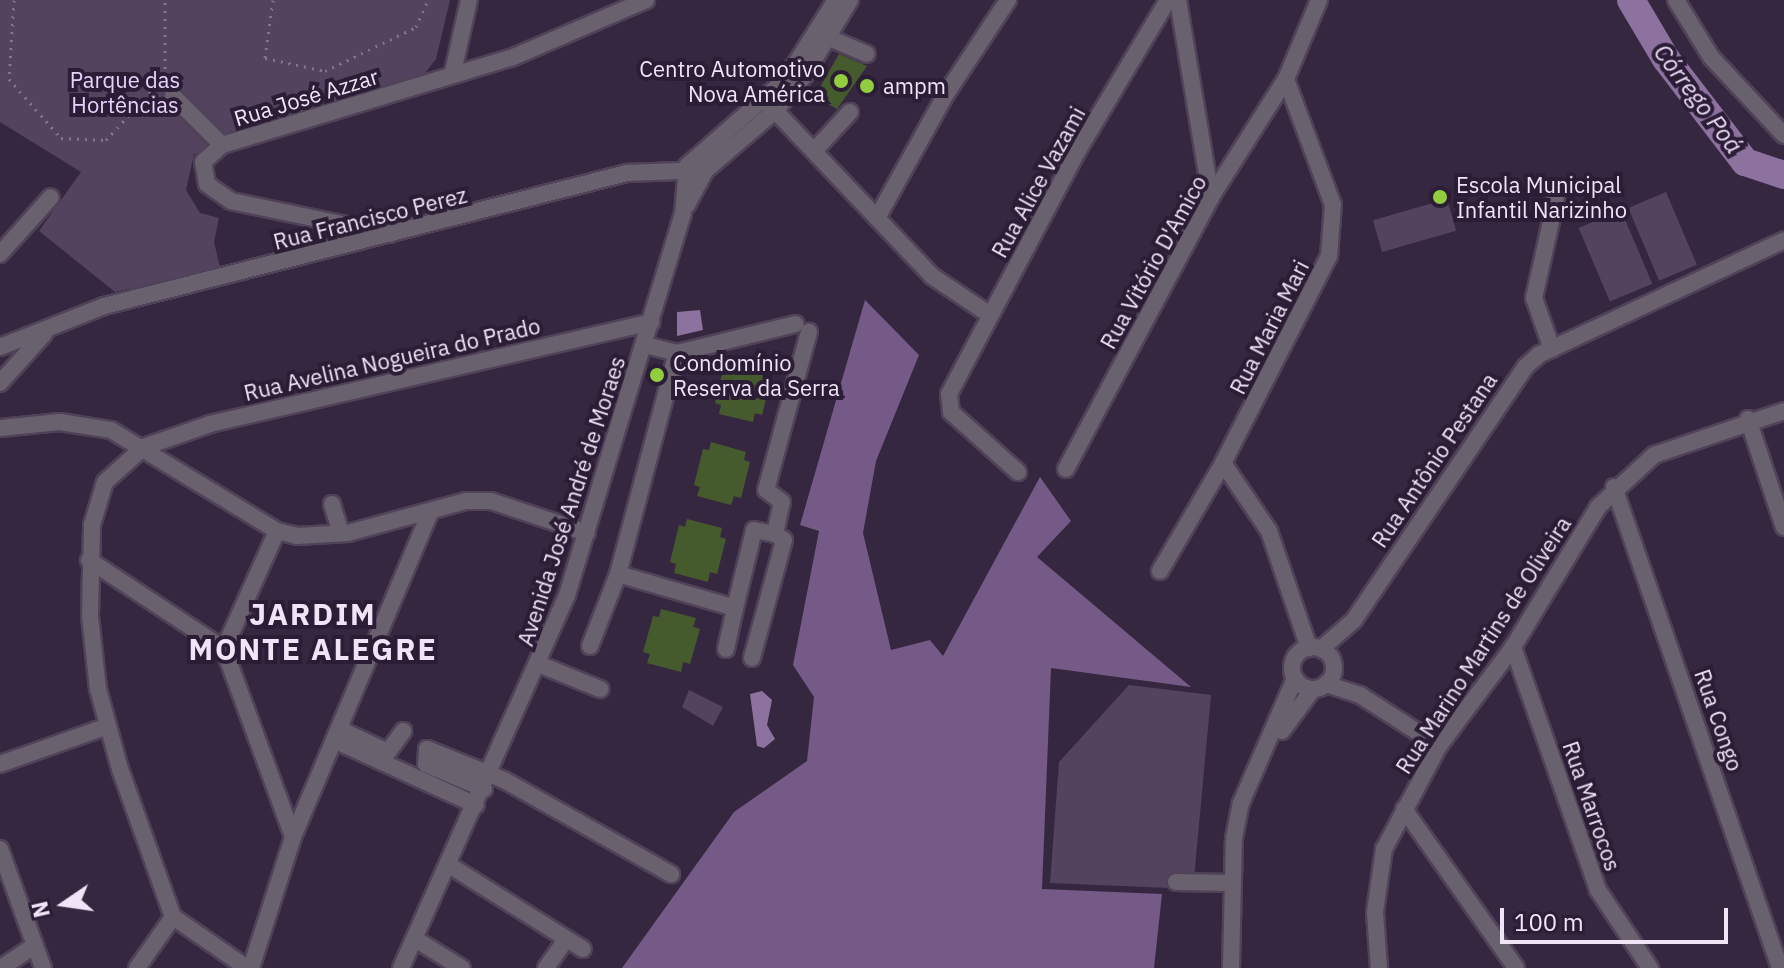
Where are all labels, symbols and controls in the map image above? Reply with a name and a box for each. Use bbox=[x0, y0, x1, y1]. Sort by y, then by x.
water label: Córrego Poá bbox=[1648, 39, 1748, 159]
place label: Centro Automotivo Nova América bbox=[639, 55, 825, 106]
street label: Rua José Azzar bbox=[231, 63, 381, 131]
park label: Parque das Hortências bbox=[70, 66, 180, 118]
marker: Centro Automotivo Nova América bbox=[832, 72, 850, 90]
place label: ampm bbox=[883, 73, 946, 99]
marker: ampm bbox=[858, 77, 876, 95]
street label: Rua Alice Vazami bbox=[986, 102, 1090, 262]
street label: Rua Vitório D'Amico bbox=[1094, 171, 1212, 353]
place label: Escola Municipal Infantil Narizinho bbox=[1456, 171, 1627, 222]
street label: Rua Francisco Perez bbox=[271, 181, 469, 255]
marker: Escola Municipal Infantil Narizinho bbox=[1431, 188, 1449, 206]
street label: Rua Maria Mari bbox=[1224, 256, 1314, 398]
street label: Rua Avelina Nogueira do Prado bbox=[241, 312, 543, 406]
place label: Condomínio Reserva da Serra bbox=[673, 349, 840, 400]
street label: Avenida José André de Moraes bbox=[512, 353, 630, 649]
marker: Condomínio Reserva da Serra bbox=[648, 366, 666, 384]
street label: Rua Antônio Pestana bbox=[1366, 368, 1502, 552]
street label: Rua Marino Martins de Oliveira bbox=[1390, 512, 1576, 778]
district label: JARDIM MONTE ALEGRE bbox=[188, 596, 438, 666]
street label: Rua Congo bbox=[1689, 666, 1749, 774]
street label: Rua Marrocos bbox=[1557, 738, 1627, 874]
north arrow bbox=[24, 864, 104, 944]
scale bar bbox=[1504, 892, 1732, 942]
text: N bbox=[24, 898, 56, 921]
text: 100 m bbox=[1514, 906, 1584, 938]

